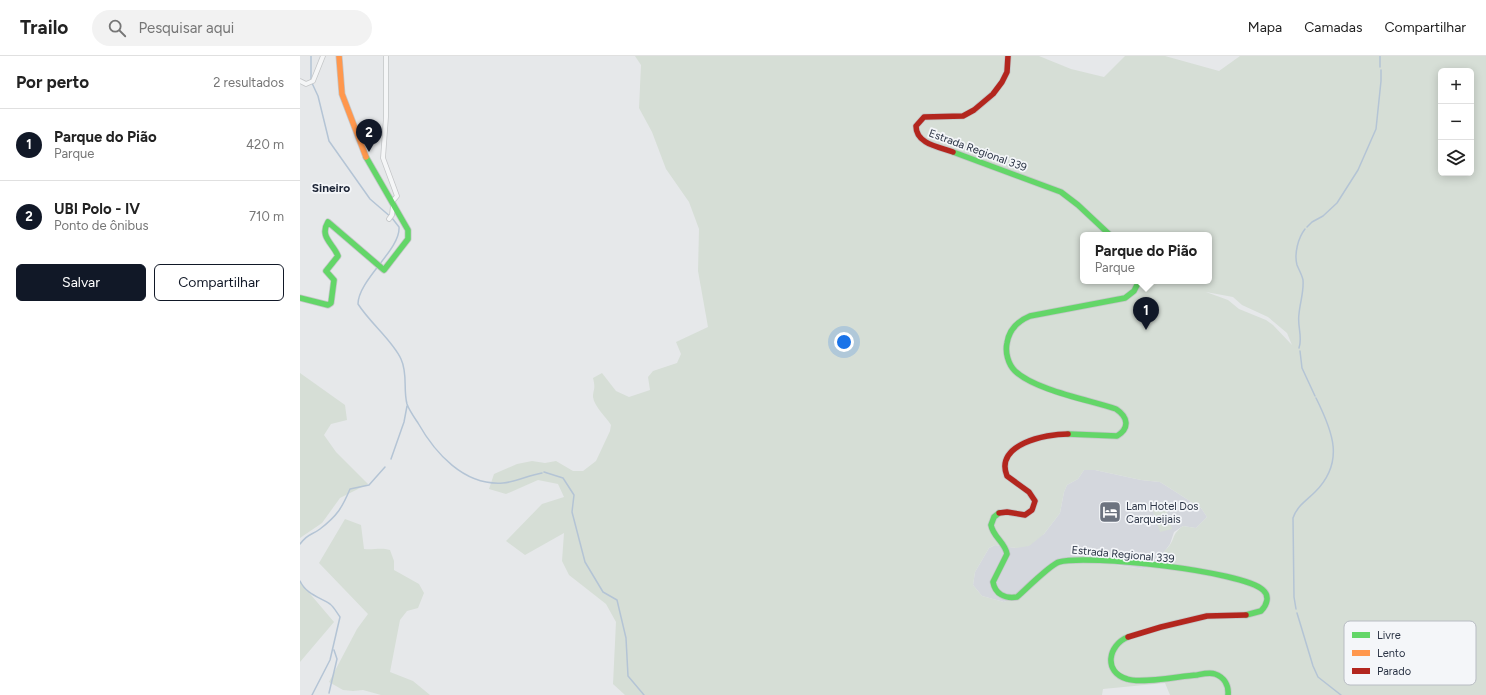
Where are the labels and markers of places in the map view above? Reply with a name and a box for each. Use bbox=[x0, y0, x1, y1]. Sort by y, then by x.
pin: 2 bbox=[356, 119, 382, 152]
pin: 1 bbox=[1133, 297, 1159, 330]
hotel icon: Lam Hotel Dos Carqueijais bbox=[1097, 499, 1123, 525]
place label: Lam Hotel Dos Carqueijais bbox=[1126, 500, 1198, 526]

